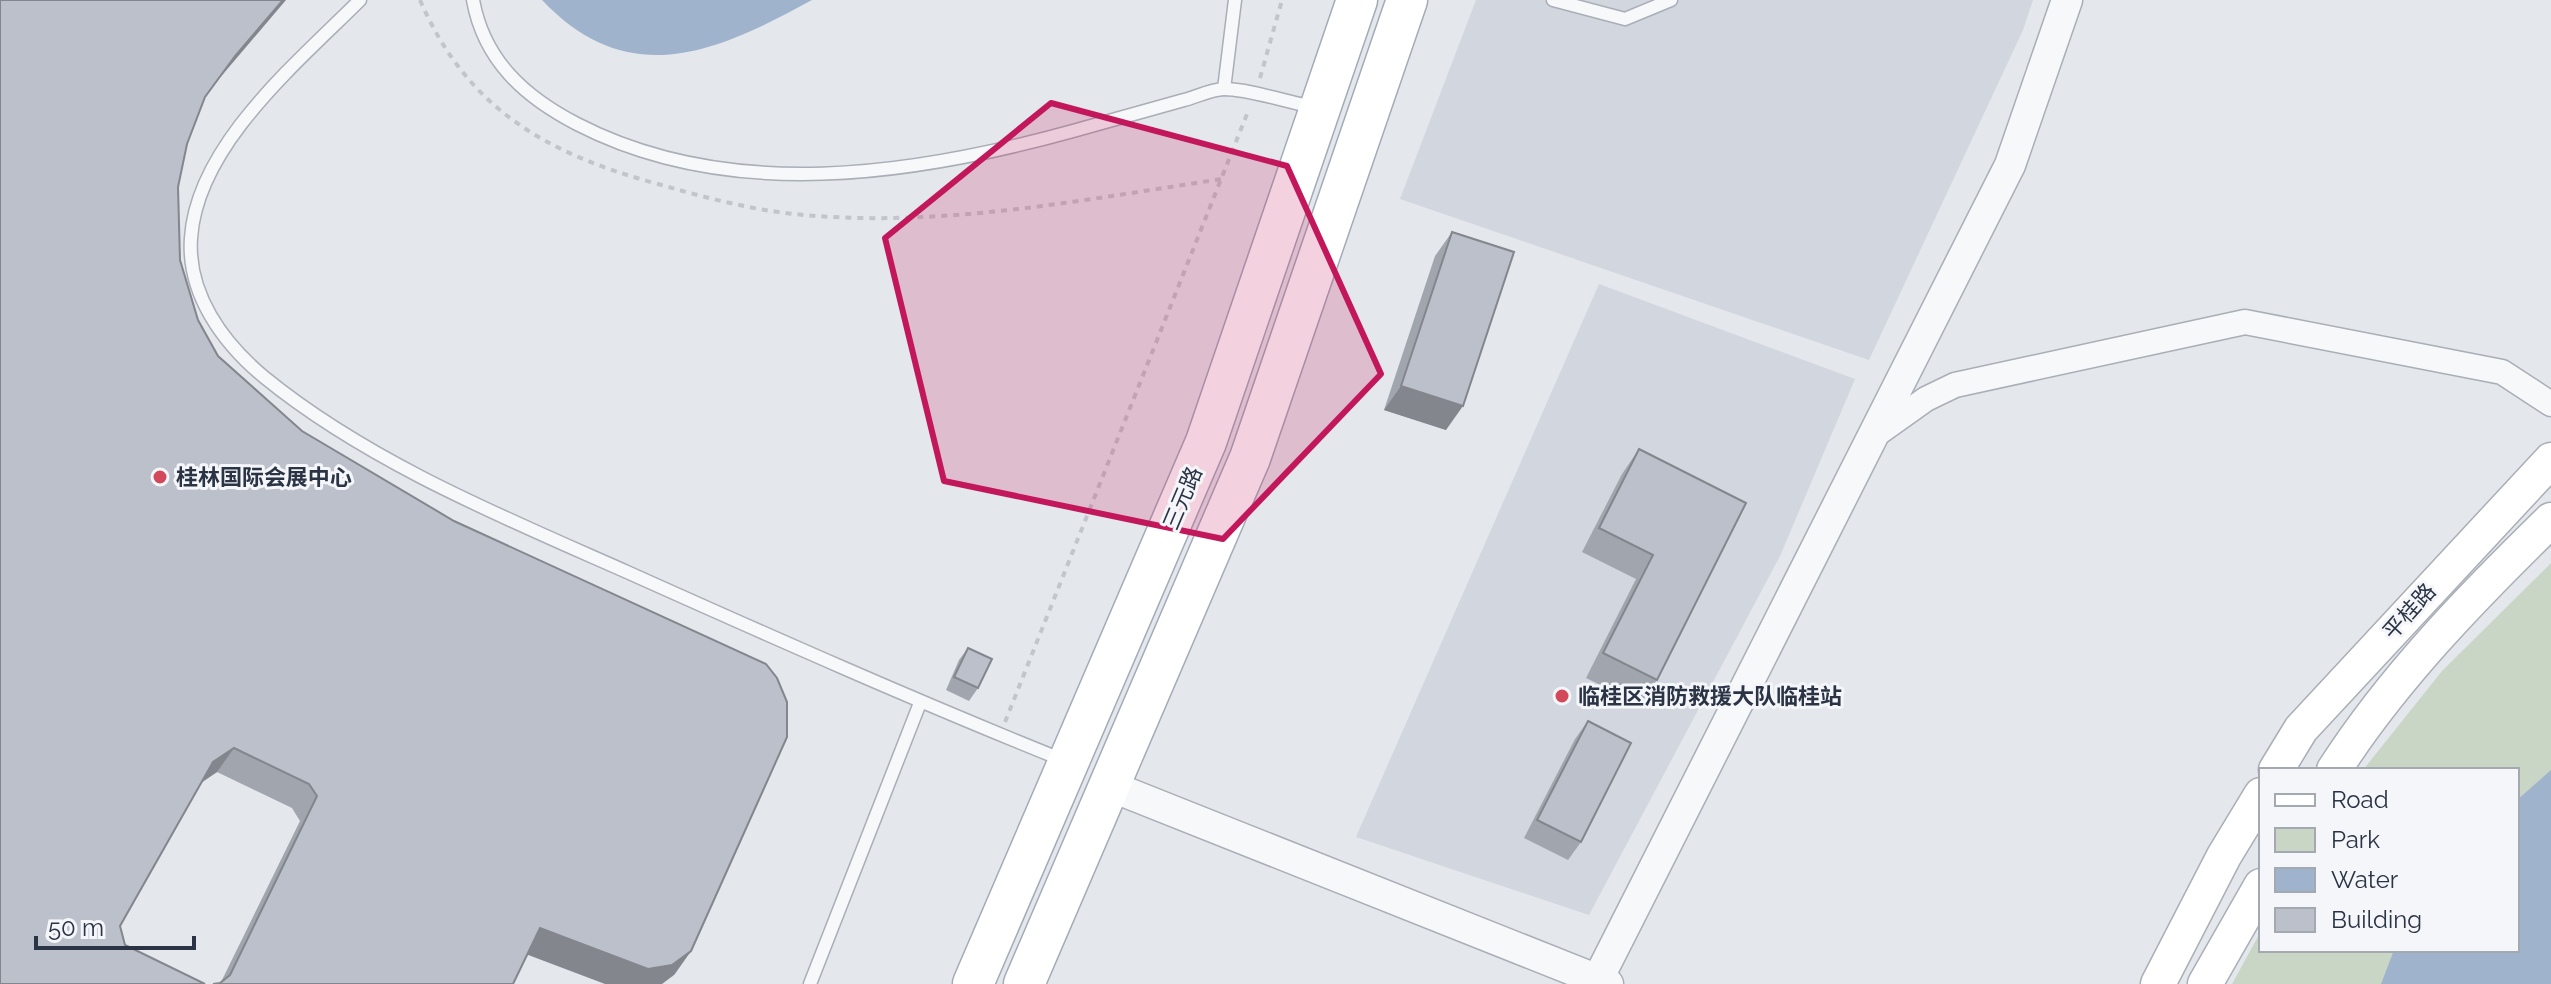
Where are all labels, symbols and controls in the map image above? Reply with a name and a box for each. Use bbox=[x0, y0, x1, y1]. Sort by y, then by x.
street label: 三元路 bbox=[1157, 463, 1207, 533]
place label: 桂林国际会展中心 bbox=[176, 464, 352, 490]
marker: 桂林国际会展中心 bbox=[151, 468, 169, 486]
street label: 平桂路 bbox=[2377, 578, 2441, 644]
place label: 临桂区消防救援大队临桂站 bbox=[1578, 683, 1842, 709]
marker: 临桂区消防救援大队临桂站 bbox=[1553, 687, 1571, 705]
legend bbox=[2259, 768, 2519, 952]
text: Road bbox=[2331, 785, 2389, 814]
text: Park bbox=[2331, 825, 2380, 854]
text: Water bbox=[2331, 865, 2399, 894]
scale bar bbox=[36, 900, 194, 950]
text: Building bbox=[2331, 905, 2422, 934]
text: 50 m bbox=[48, 913, 104, 942]

